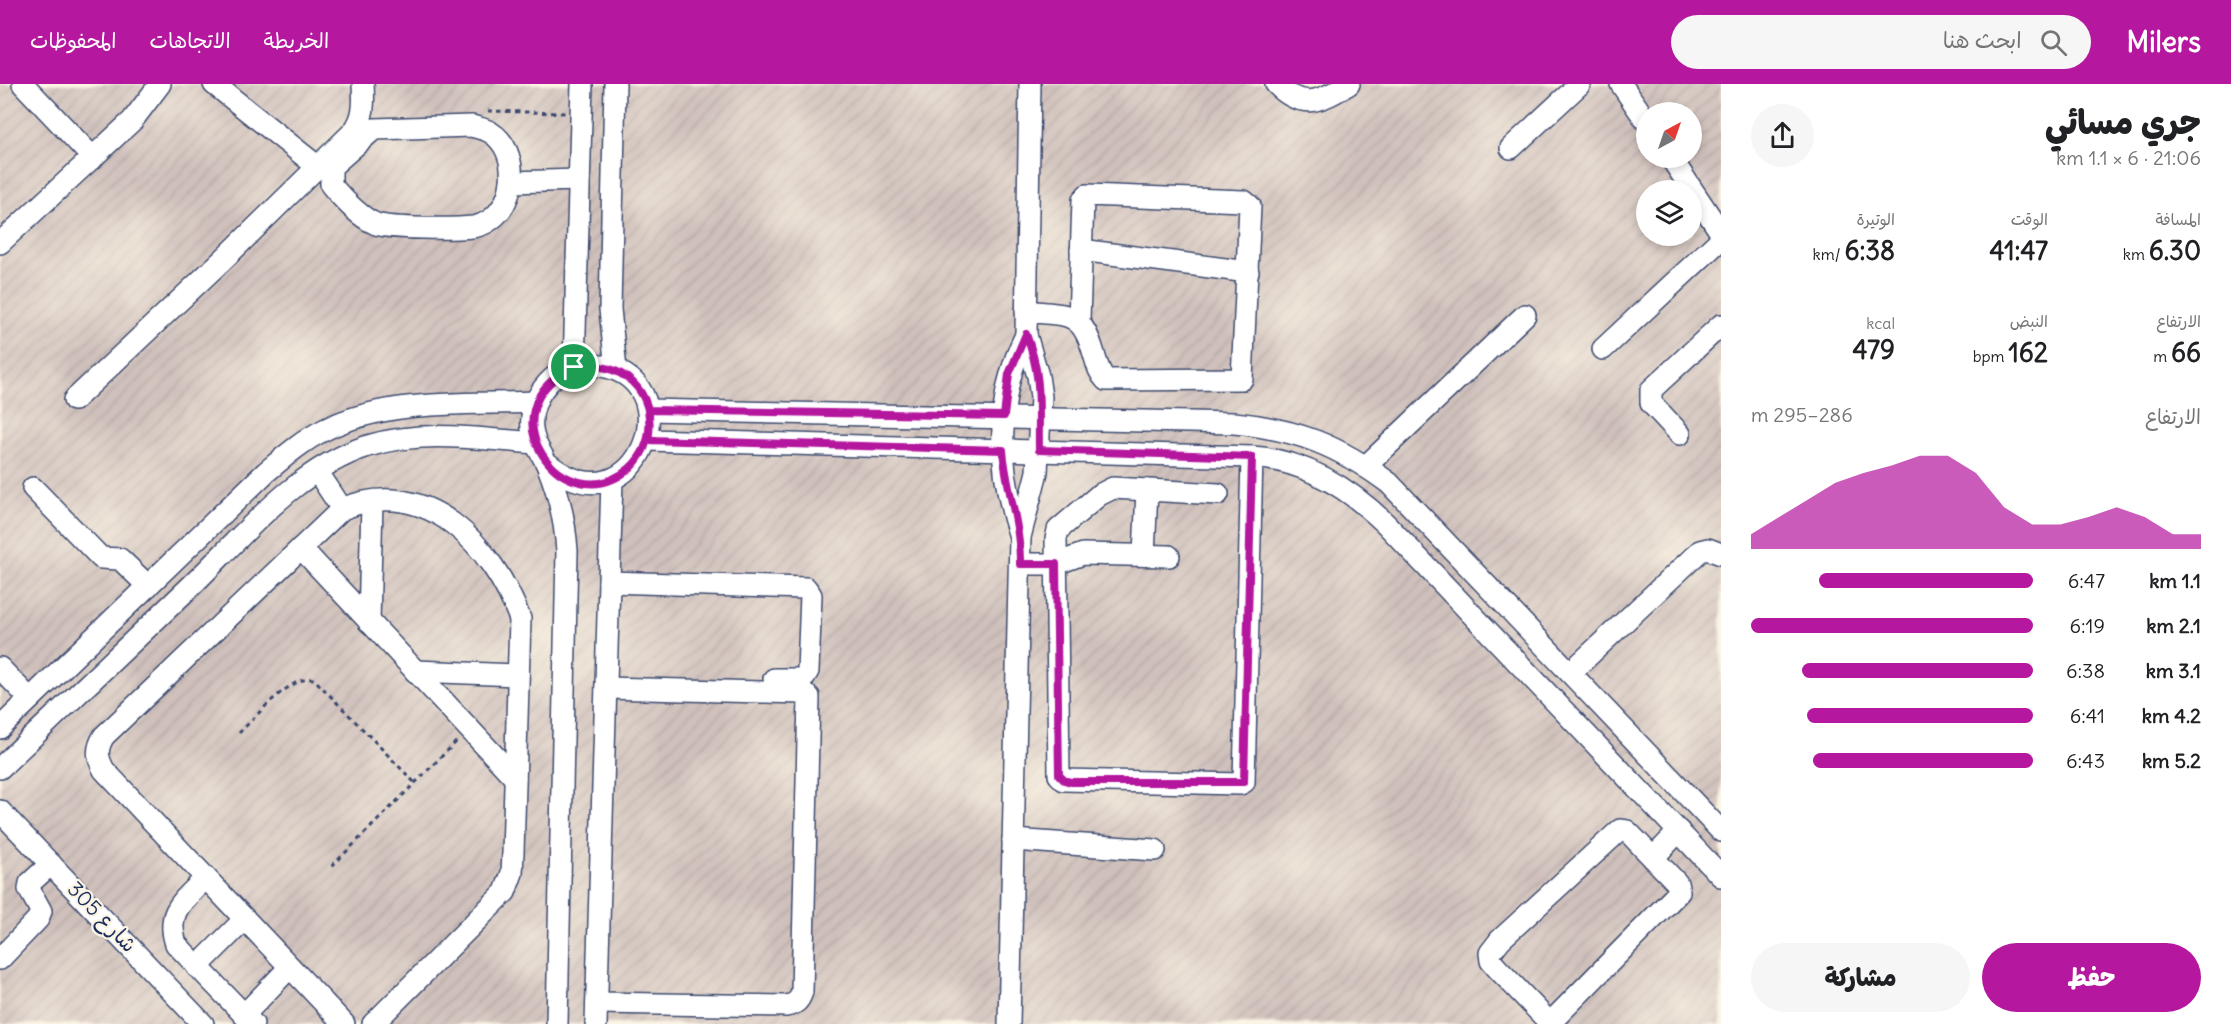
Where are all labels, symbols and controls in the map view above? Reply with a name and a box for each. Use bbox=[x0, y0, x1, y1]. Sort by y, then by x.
search box bbox=[1671, 15, 2091, 69]
text: Milers bbox=[2127, 24, 2201, 60]
text: ابحث هنا bbox=[1943, 26, 2022, 54]
icon: search bbox=[2037, 26, 2070, 59]
text: المحفوظات bbox=[30, 27, 116, 54]
text: الاتجاهات bbox=[149, 27, 231, 54]
text: الخريطة bbox=[264, 27, 329, 54]
text: جري مسائي bbox=[2045, 101, 2201, 143]
north arrow bbox=[1636, 102, 1702, 168]
map controls bbox=[1636, 102, 1702, 246]
button: share bbox=[1751, 104, 1814, 167]
text: 21:06 · 6 × 1.1 km bbox=[2056, 145, 2201, 170]
button: layers bbox=[1636, 180, 1702, 246]
text: الوتيرة bbox=[1856, 209, 1895, 229]
text: الوقت bbox=[2011, 209, 2048, 229]
text: المسافة bbox=[2155, 209, 2201, 229]
text: 6:38 bbox=[1844, 234, 1895, 267]
text: 41:47 bbox=[1990, 234, 2048, 267]
text: 6.30 bbox=[2149, 234, 2201, 267]
text: /km bbox=[1813, 244, 1844, 264]
text: km bbox=[2123, 244, 2149, 264]
text: النبض bbox=[2010, 311, 2048, 331]
text: الارتفاع bbox=[2156, 311, 2201, 331]
text: kcal bbox=[1866, 313, 1895, 333]
text: 479 bbox=[1853, 333, 1895, 366]
text: 162 bbox=[2008, 336, 2048, 369]
text: 66 bbox=[2171, 336, 2201, 369]
pin bbox=[548, 341, 599, 392]
text: bpm bbox=[1973, 346, 2008, 366]
text: m bbox=[2153, 346, 2171, 366]
icon: arrive bbox=[557, 350, 590, 383]
text: 286–295 m bbox=[1751, 402, 1853, 427]
text: الارتفاع bbox=[2145, 404, 2201, 429]
text: 6:47 bbox=[2068, 568, 2105, 593]
text: 1.1 km bbox=[2149, 568, 2201, 593]
text: 6:19 bbox=[2070, 613, 2105, 638]
text: 2.1 km bbox=[2146, 613, 2201, 638]
text: 6:38 bbox=[2066, 658, 2105, 683]
text: 3.1 km bbox=[2146, 658, 2201, 683]
text: 6:41 bbox=[2070, 703, 2105, 728]
text: 4.2 km bbox=[2142, 703, 2201, 728]
text: 6:43 bbox=[2066, 748, 2105, 773]
text: 5.2 km bbox=[2142, 748, 2201, 773]
street label: شارع 305 bbox=[61, 876, 143, 959]
button: مشاركة bbox=[1751, 943, 1970, 1012]
button: حفظ bbox=[1982, 943, 2201, 1012]

